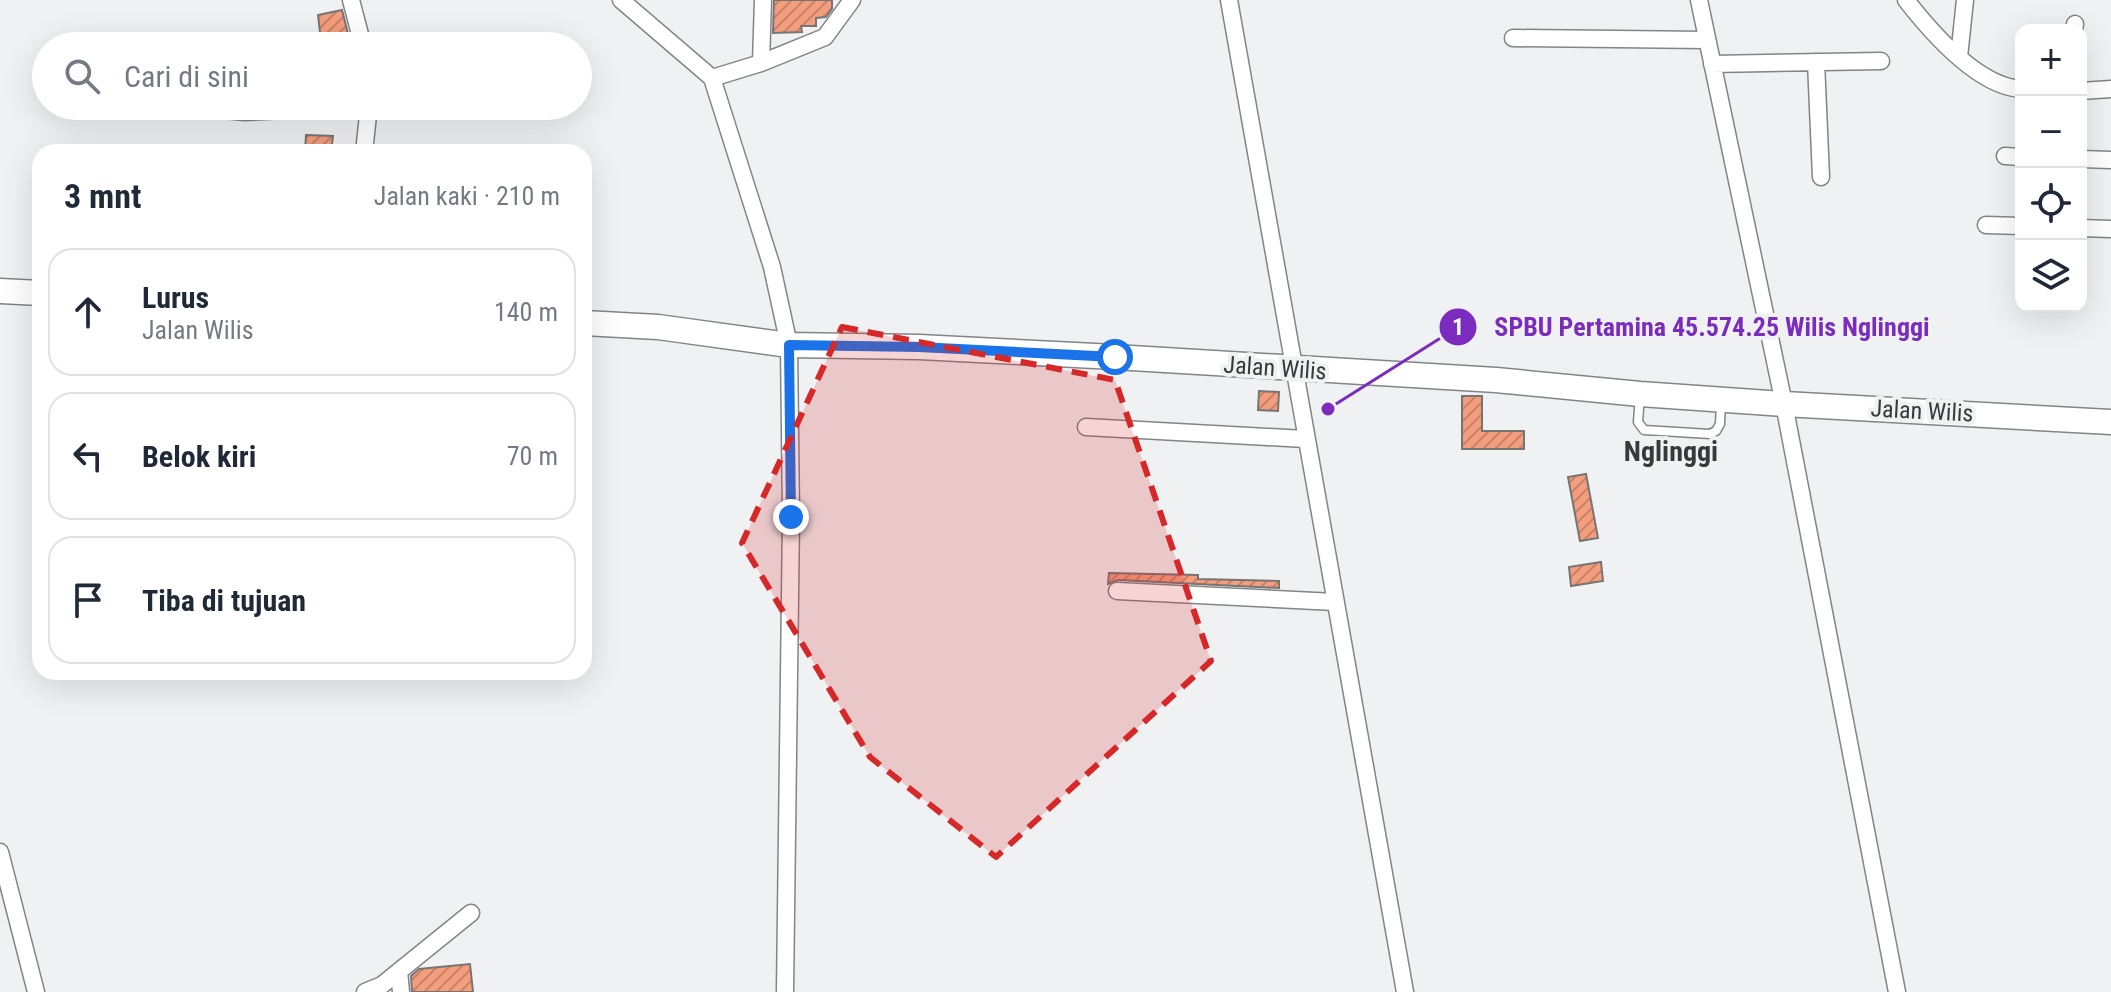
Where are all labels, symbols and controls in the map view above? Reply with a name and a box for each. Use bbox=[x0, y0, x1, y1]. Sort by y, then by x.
map controls bbox=[2015, 24, 2087, 312]
button: + bbox=[2015, 24, 2087, 96]
search box bbox=[32, 32, 592, 120]
icon: search bbox=[60, 54, 104, 98]
text: Cari di sini bbox=[124, 59, 249, 94]
button: − bbox=[2015, 96, 2087, 168]
button: locate bbox=[2015, 168, 2087, 240]
text: 3 mnt bbox=[64, 176, 141, 216]
text: Jalan kaki · 210 m bbox=[374, 181, 560, 211]
button: layers bbox=[2015, 240, 2087, 312]
text: Lurus bbox=[142, 280, 209, 315]
icon: ahead bbox=[66, 290, 110, 334]
text: 140 m bbox=[494, 297, 558, 327]
callout: SPBU Pertamina 45.574.25 Wilis Nglinggi bbox=[1438, 302, 1946, 352]
text: SPBU Pertamina 45.574.25 Wilis Nglinggi bbox=[1494, 312, 1930, 342]
text: 1 bbox=[1452, 313, 1464, 341]
text: Jalan Wilis bbox=[142, 315, 254, 345]
route start bbox=[1097, 339, 1133, 375]
street label: Jalan Wilis bbox=[1223, 350, 1327, 386]
street label: Jalan Wilis bbox=[1870, 394, 1974, 428]
icon: left bbox=[66, 434, 110, 478]
district label: Nglinggi bbox=[1624, 435, 1718, 468]
text: Belok kiri bbox=[142, 439, 256, 474]
text: 70 m bbox=[507, 441, 558, 471]
route end bbox=[773, 499, 809, 535]
icon: arrive bbox=[66, 578, 110, 622]
text: Tiba di tujuan bbox=[142, 583, 306, 618]

